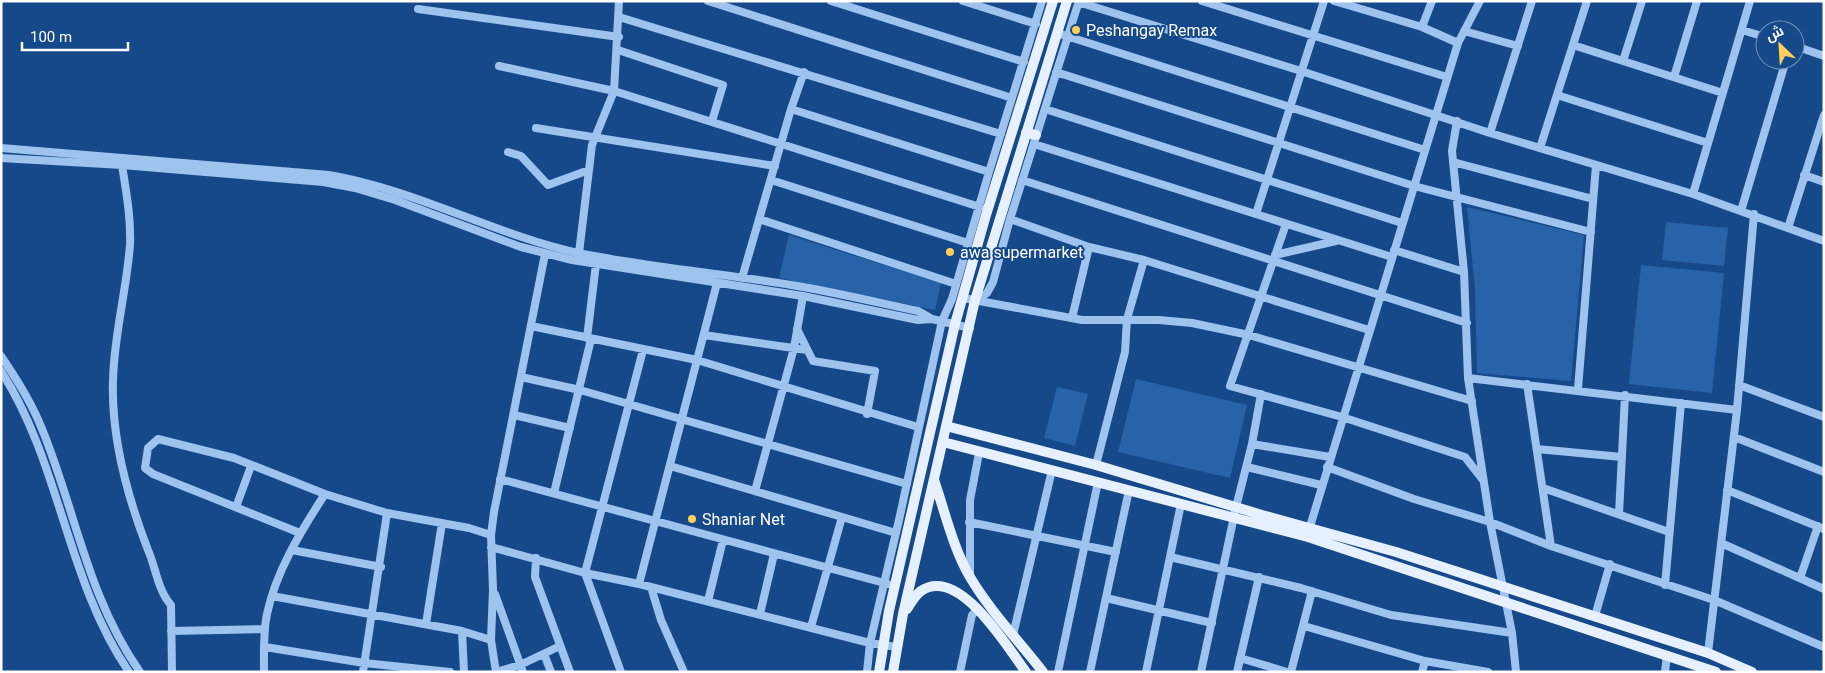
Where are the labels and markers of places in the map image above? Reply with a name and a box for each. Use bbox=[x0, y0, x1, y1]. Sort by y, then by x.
place label: Peshangay Remax bbox=[1086, 21, 1217, 40]
marker: Peshangay Remax bbox=[1070, 24, 1082, 36]
place label: awa supermarket bbox=[960, 243, 1083, 262]
marker: awa supermarket bbox=[944, 246, 956, 258]
place label: Shaniar Net bbox=[702, 510, 785, 529]
marker: Shaniar Net bbox=[686, 513, 698, 525]

